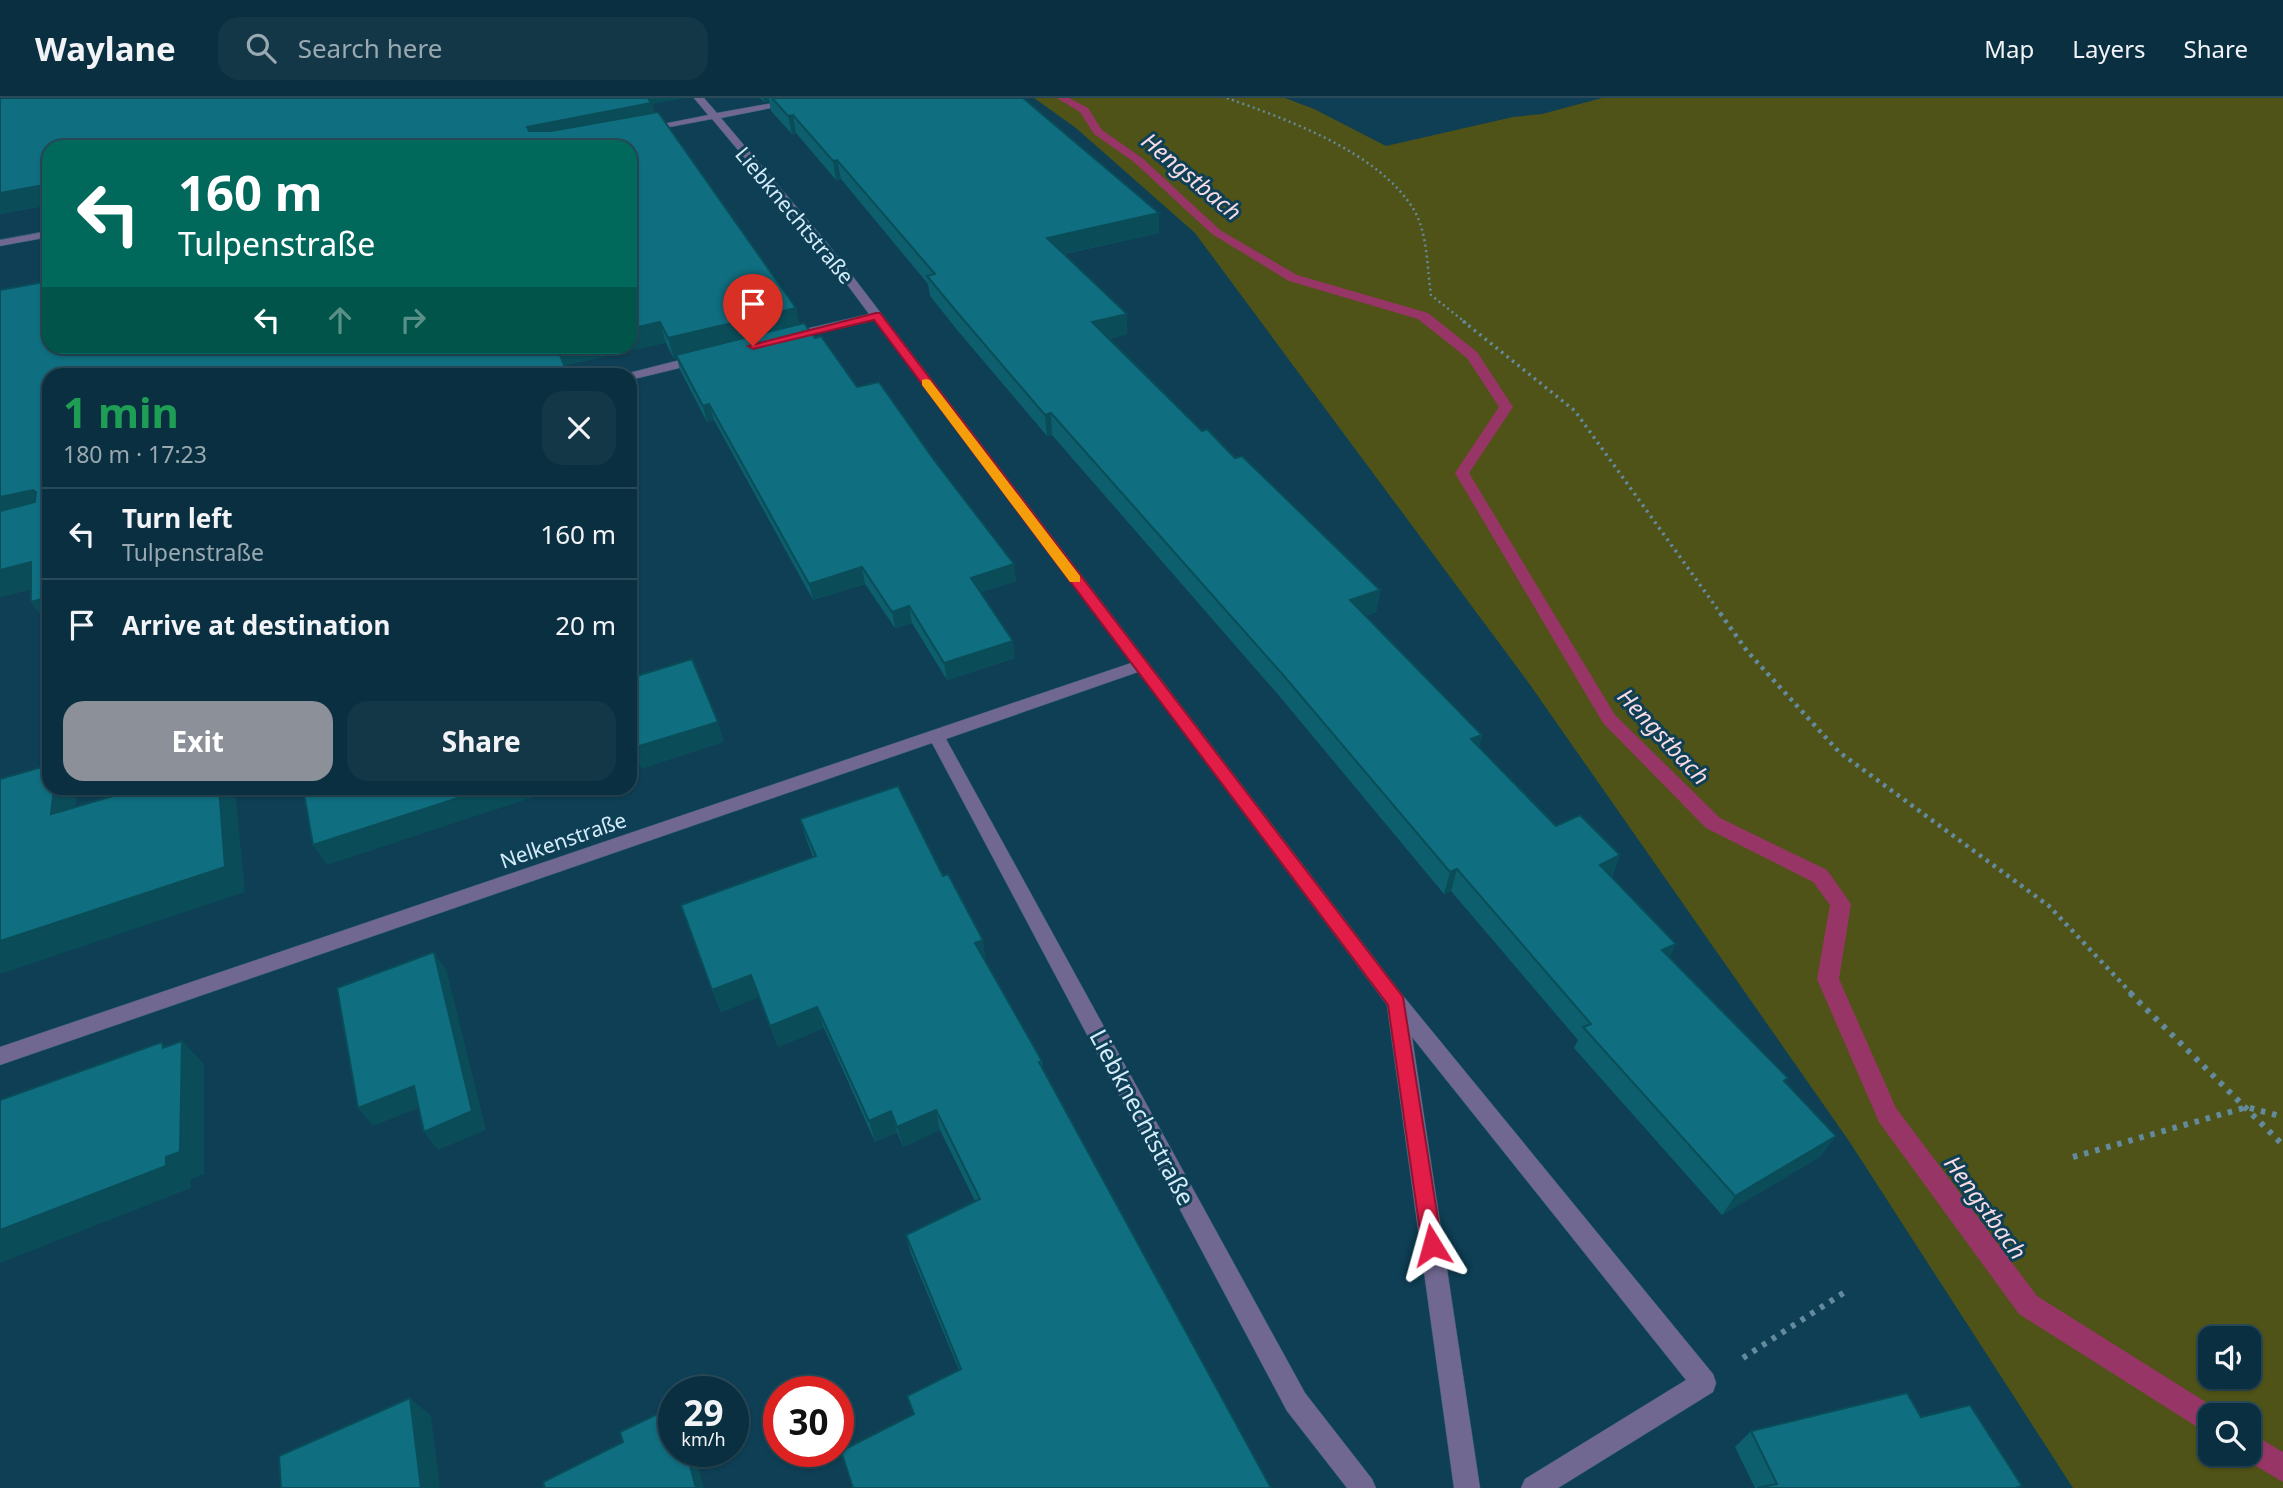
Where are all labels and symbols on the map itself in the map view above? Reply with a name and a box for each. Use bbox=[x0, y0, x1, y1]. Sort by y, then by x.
water label: Hengstbach bbox=[1135, 125, 1249, 227]
street label: Liebknechtstraße bbox=[729, 141, 861, 289]
pin bbox=[723, 274, 783, 346]
water label: Hengstbach bbox=[1611, 681, 1717, 791]
street label: Nelkenstraße bbox=[496, 805, 630, 875]
street label: Liebknechtstraße bbox=[1083, 1023, 1203, 1211]
water label: Hengstbach bbox=[1937, 1148, 2035, 1266]
position arrow bbox=[1395, 1208, 1469, 1282]
speed limit sign: 30 bbox=[763, 1376, 854, 1467]

